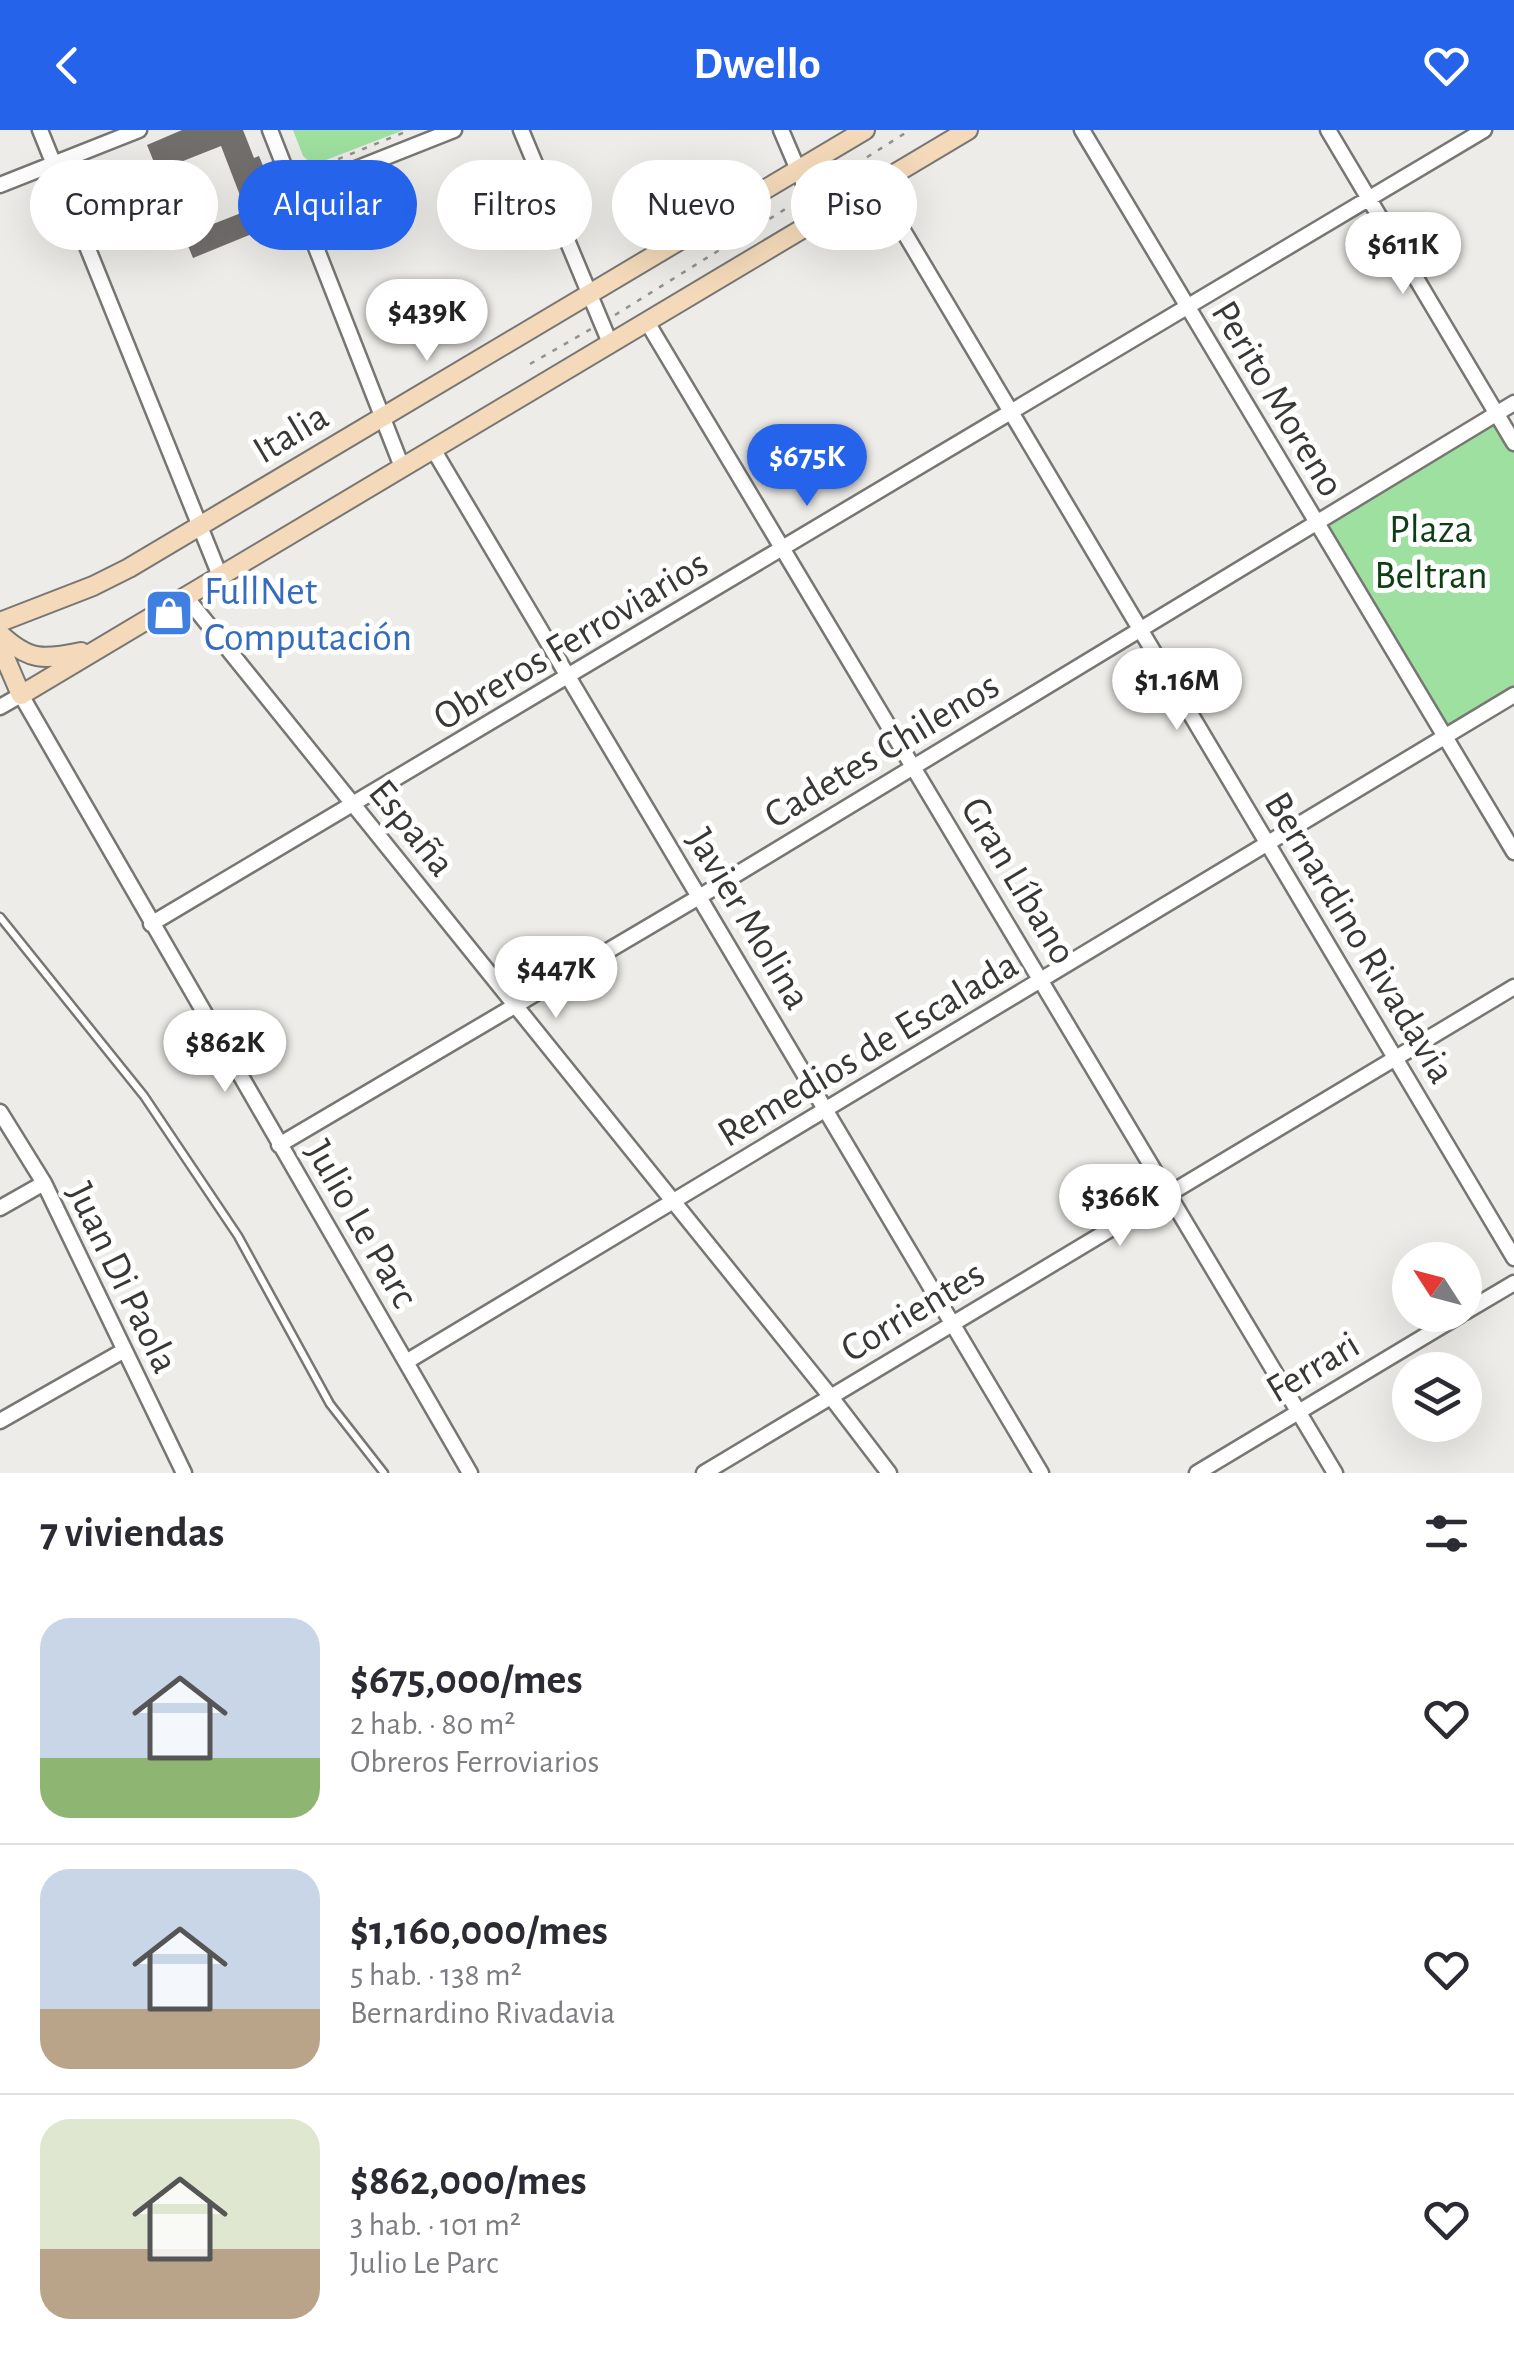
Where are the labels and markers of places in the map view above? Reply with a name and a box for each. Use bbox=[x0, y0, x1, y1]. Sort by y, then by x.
pin: $611K bbox=[1333, 212, 1473, 297]
pin: $439K bbox=[357, 279, 497, 364]
pin: $675K bbox=[737, 424, 877, 509]
place label: FullNet Computación bbox=[204, 572, 412, 658]
shop icon: FullNet Computación bbox=[143, 587, 195, 639]
pin: $1.16M bbox=[1096, 648, 1258, 733]
pin: $447K bbox=[486, 936, 626, 1021]
pin: $862K bbox=[155, 1010, 295, 1095]
pin: $366K bbox=[1050, 1164, 1190, 1249]

